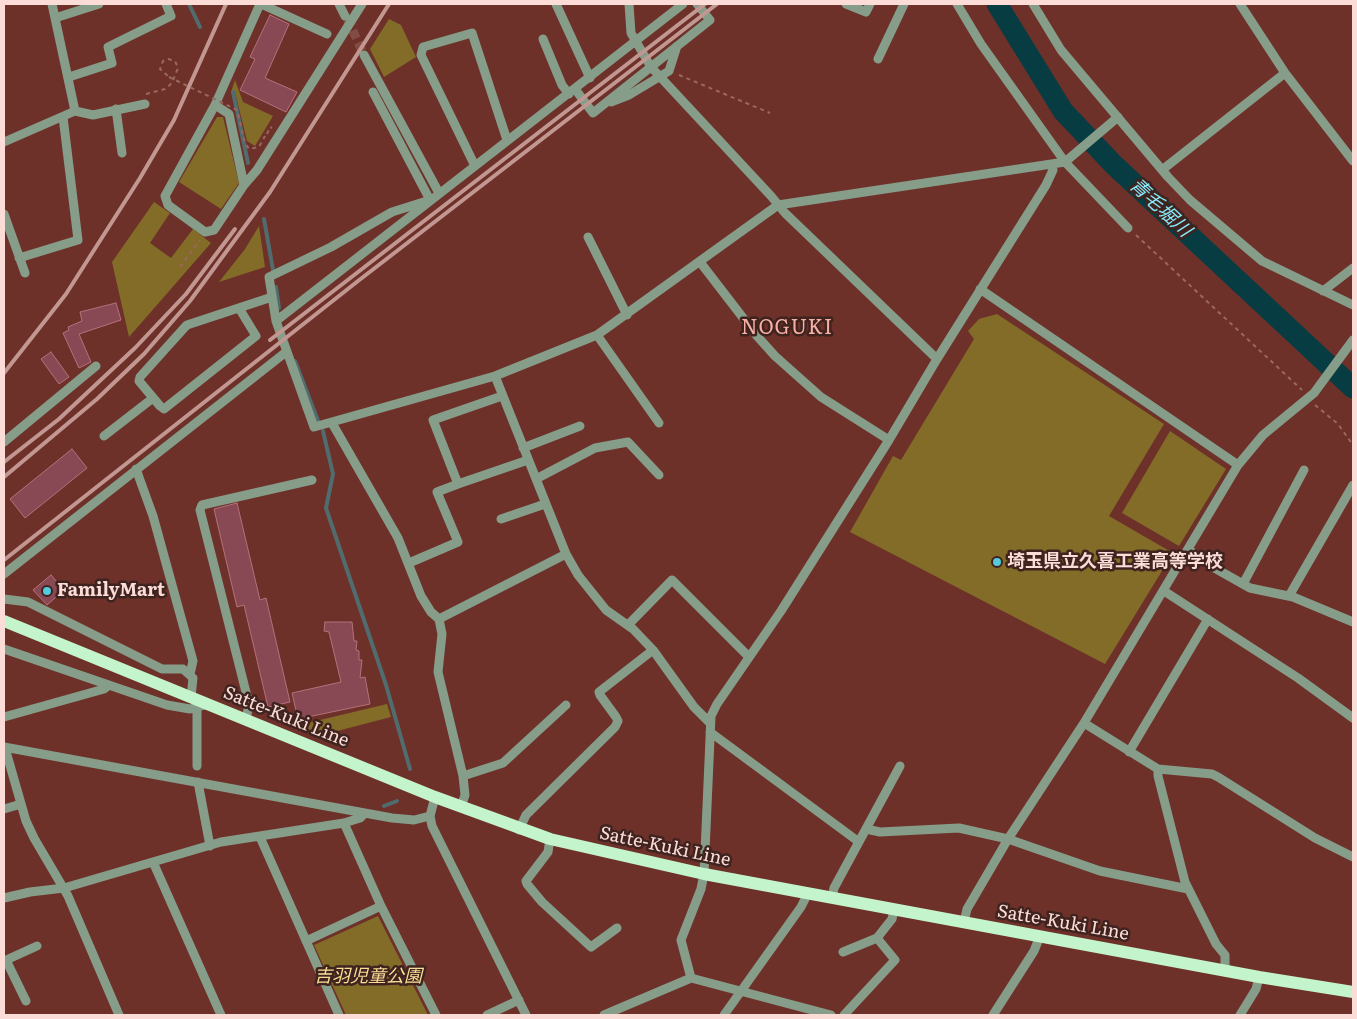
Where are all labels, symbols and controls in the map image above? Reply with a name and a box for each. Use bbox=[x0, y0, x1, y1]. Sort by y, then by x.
water label: 青毛堀川 bbox=[1124, 174, 1196, 242]
district label: NOGUKI bbox=[740, 316, 834, 340]
place label: 埼玉県立久喜工業高等学校 bbox=[1007, 551, 1223, 573]
marker: 埼玉県立久喜工業高等学校 bbox=[991, 556, 1003, 568]
place label: FamilyMart bbox=[57, 580, 165, 602]
marker: FamilyMart bbox=[41, 585, 53, 597]
street label: Satte-Kuki Line bbox=[220, 682, 352, 752]
street label: Satte-Kuki Line bbox=[598, 823, 732, 871]
street label: Satte-Kuki Line bbox=[996, 901, 1130, 945]
park label: 吉羽児童公園 bbox=[314, 966, 422, 988]

